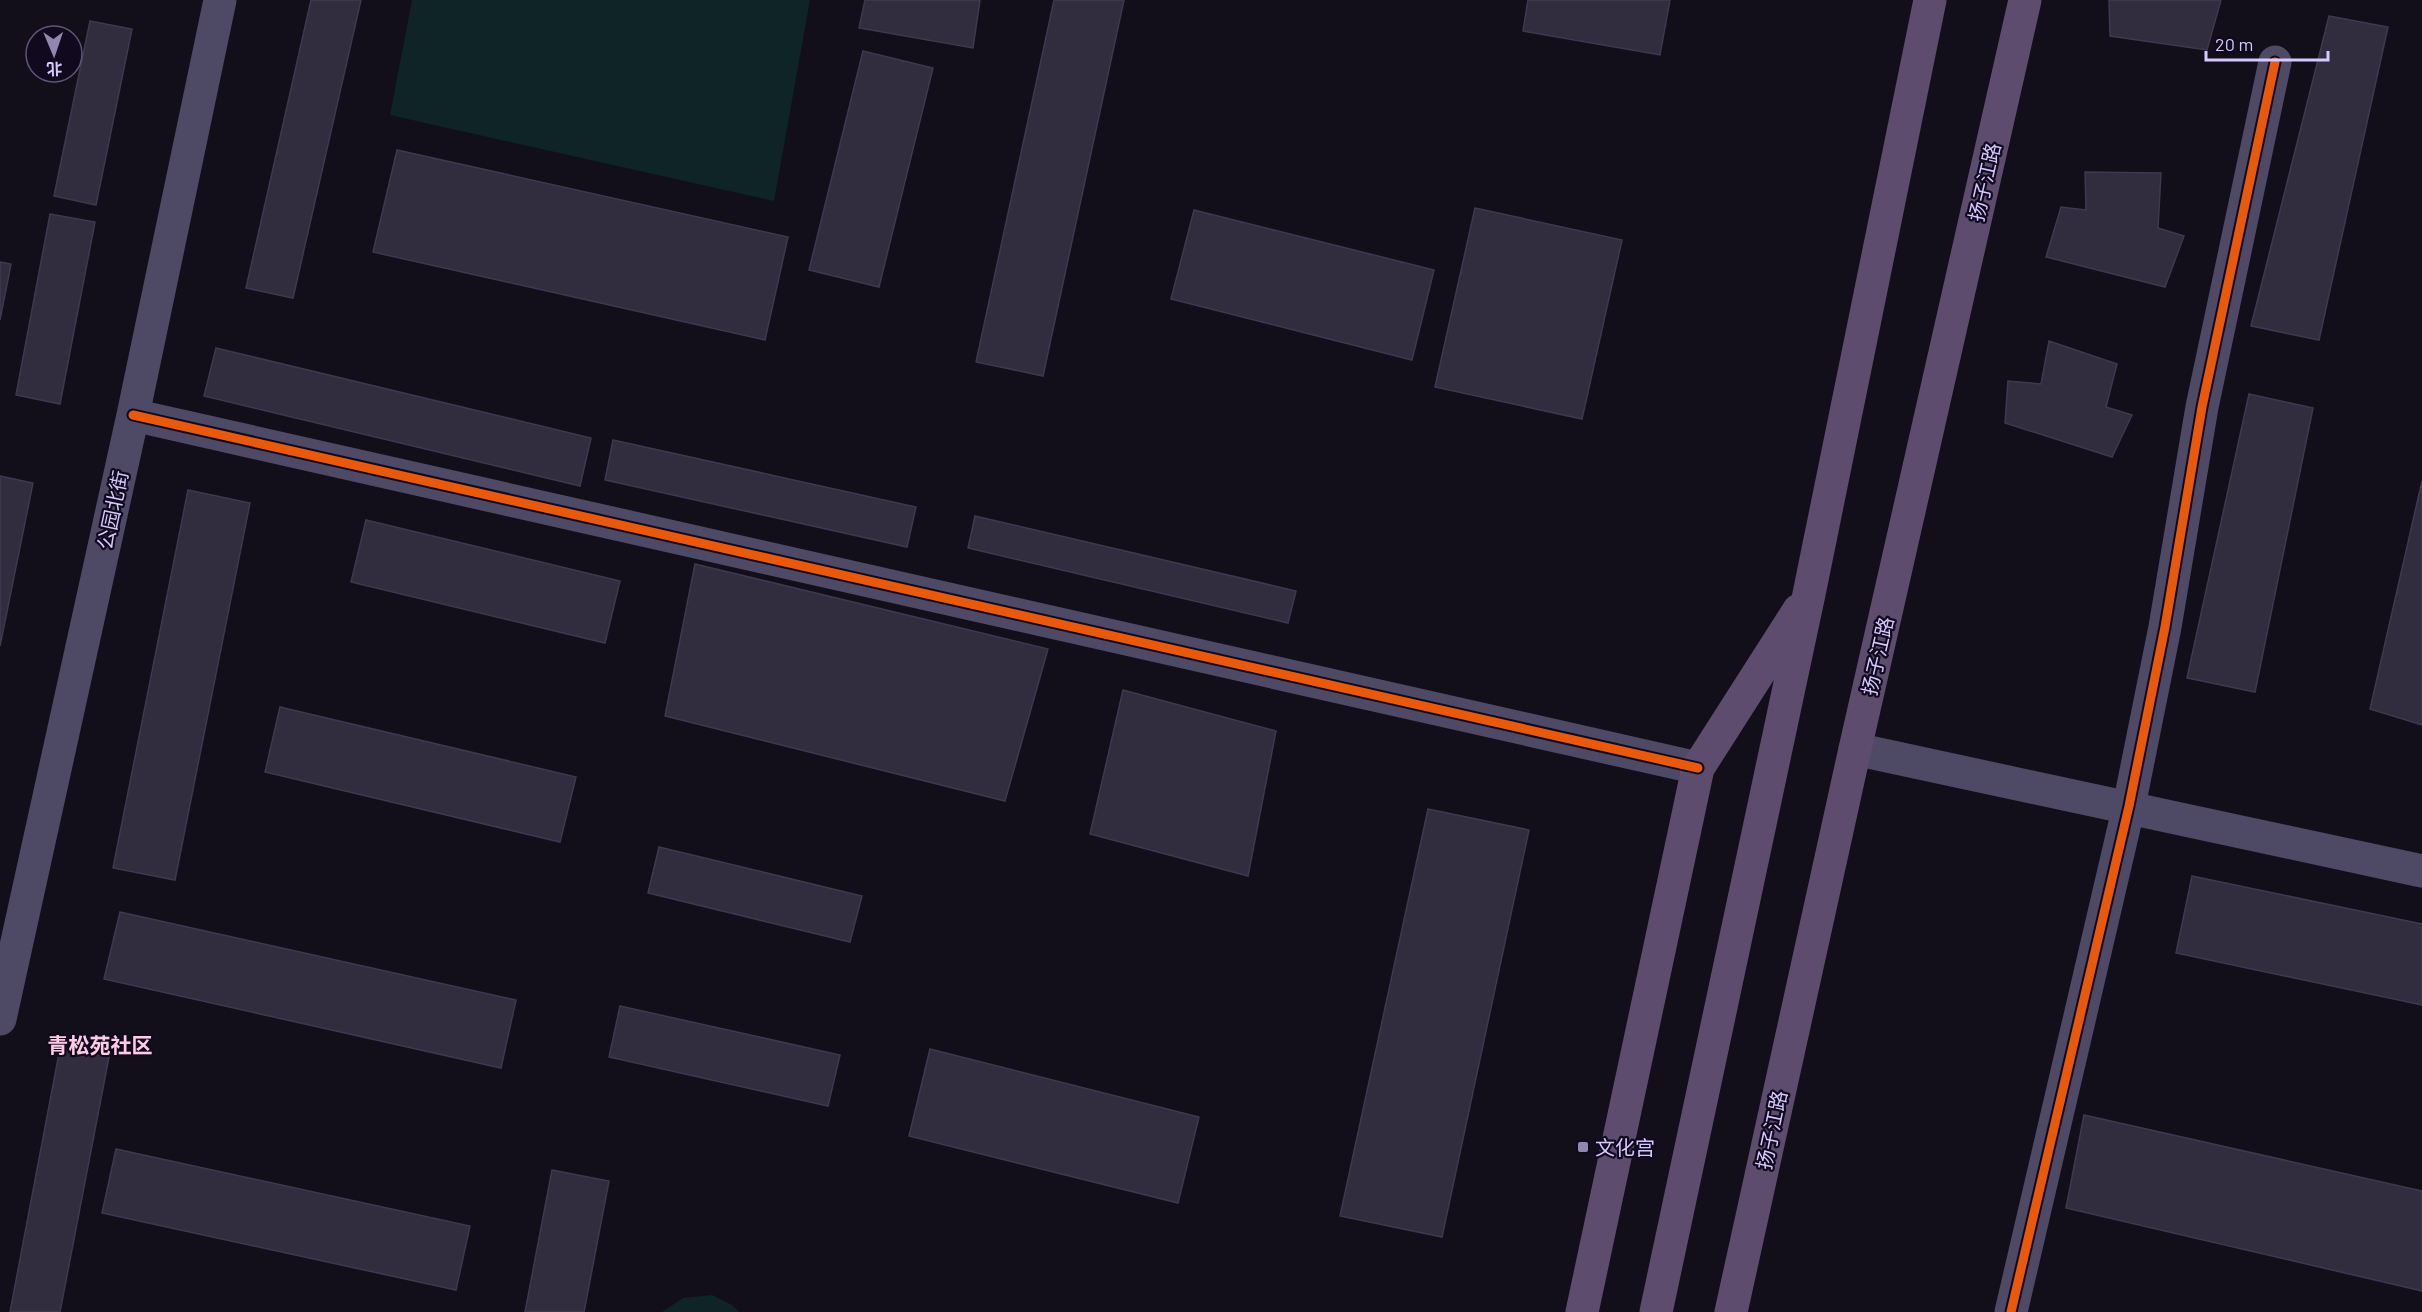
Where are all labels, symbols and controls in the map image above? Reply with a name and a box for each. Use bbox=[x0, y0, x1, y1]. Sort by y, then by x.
north arrow bbox=[24, 24, 84, 84]
scale bar bbox=[2206, 24, 2328, 62]
text: 20 m bbox=[2215, 33, 2253, 55]
text: 北 bbox=[46, 60, 63, 79]
street label: 扬子江路 bbox=[1963, 140, 2005, 224]
street label: 公园北街 bbox=[92, 468, 132, 552]
street label: 扬子江路 bbox=[1856, 614, 1898, 698]
district label: 青松苑社区 bbox=[48, 1032, 153, 1057]
street label: 扬子江路 bbox=[1751, 1088, 1791, 1172]
place label: 文化宫 bbox=[1595, 1135, 1655, 1159]
marker: 文化宫 bbox=[1576, 1140, 1590, 1154]

